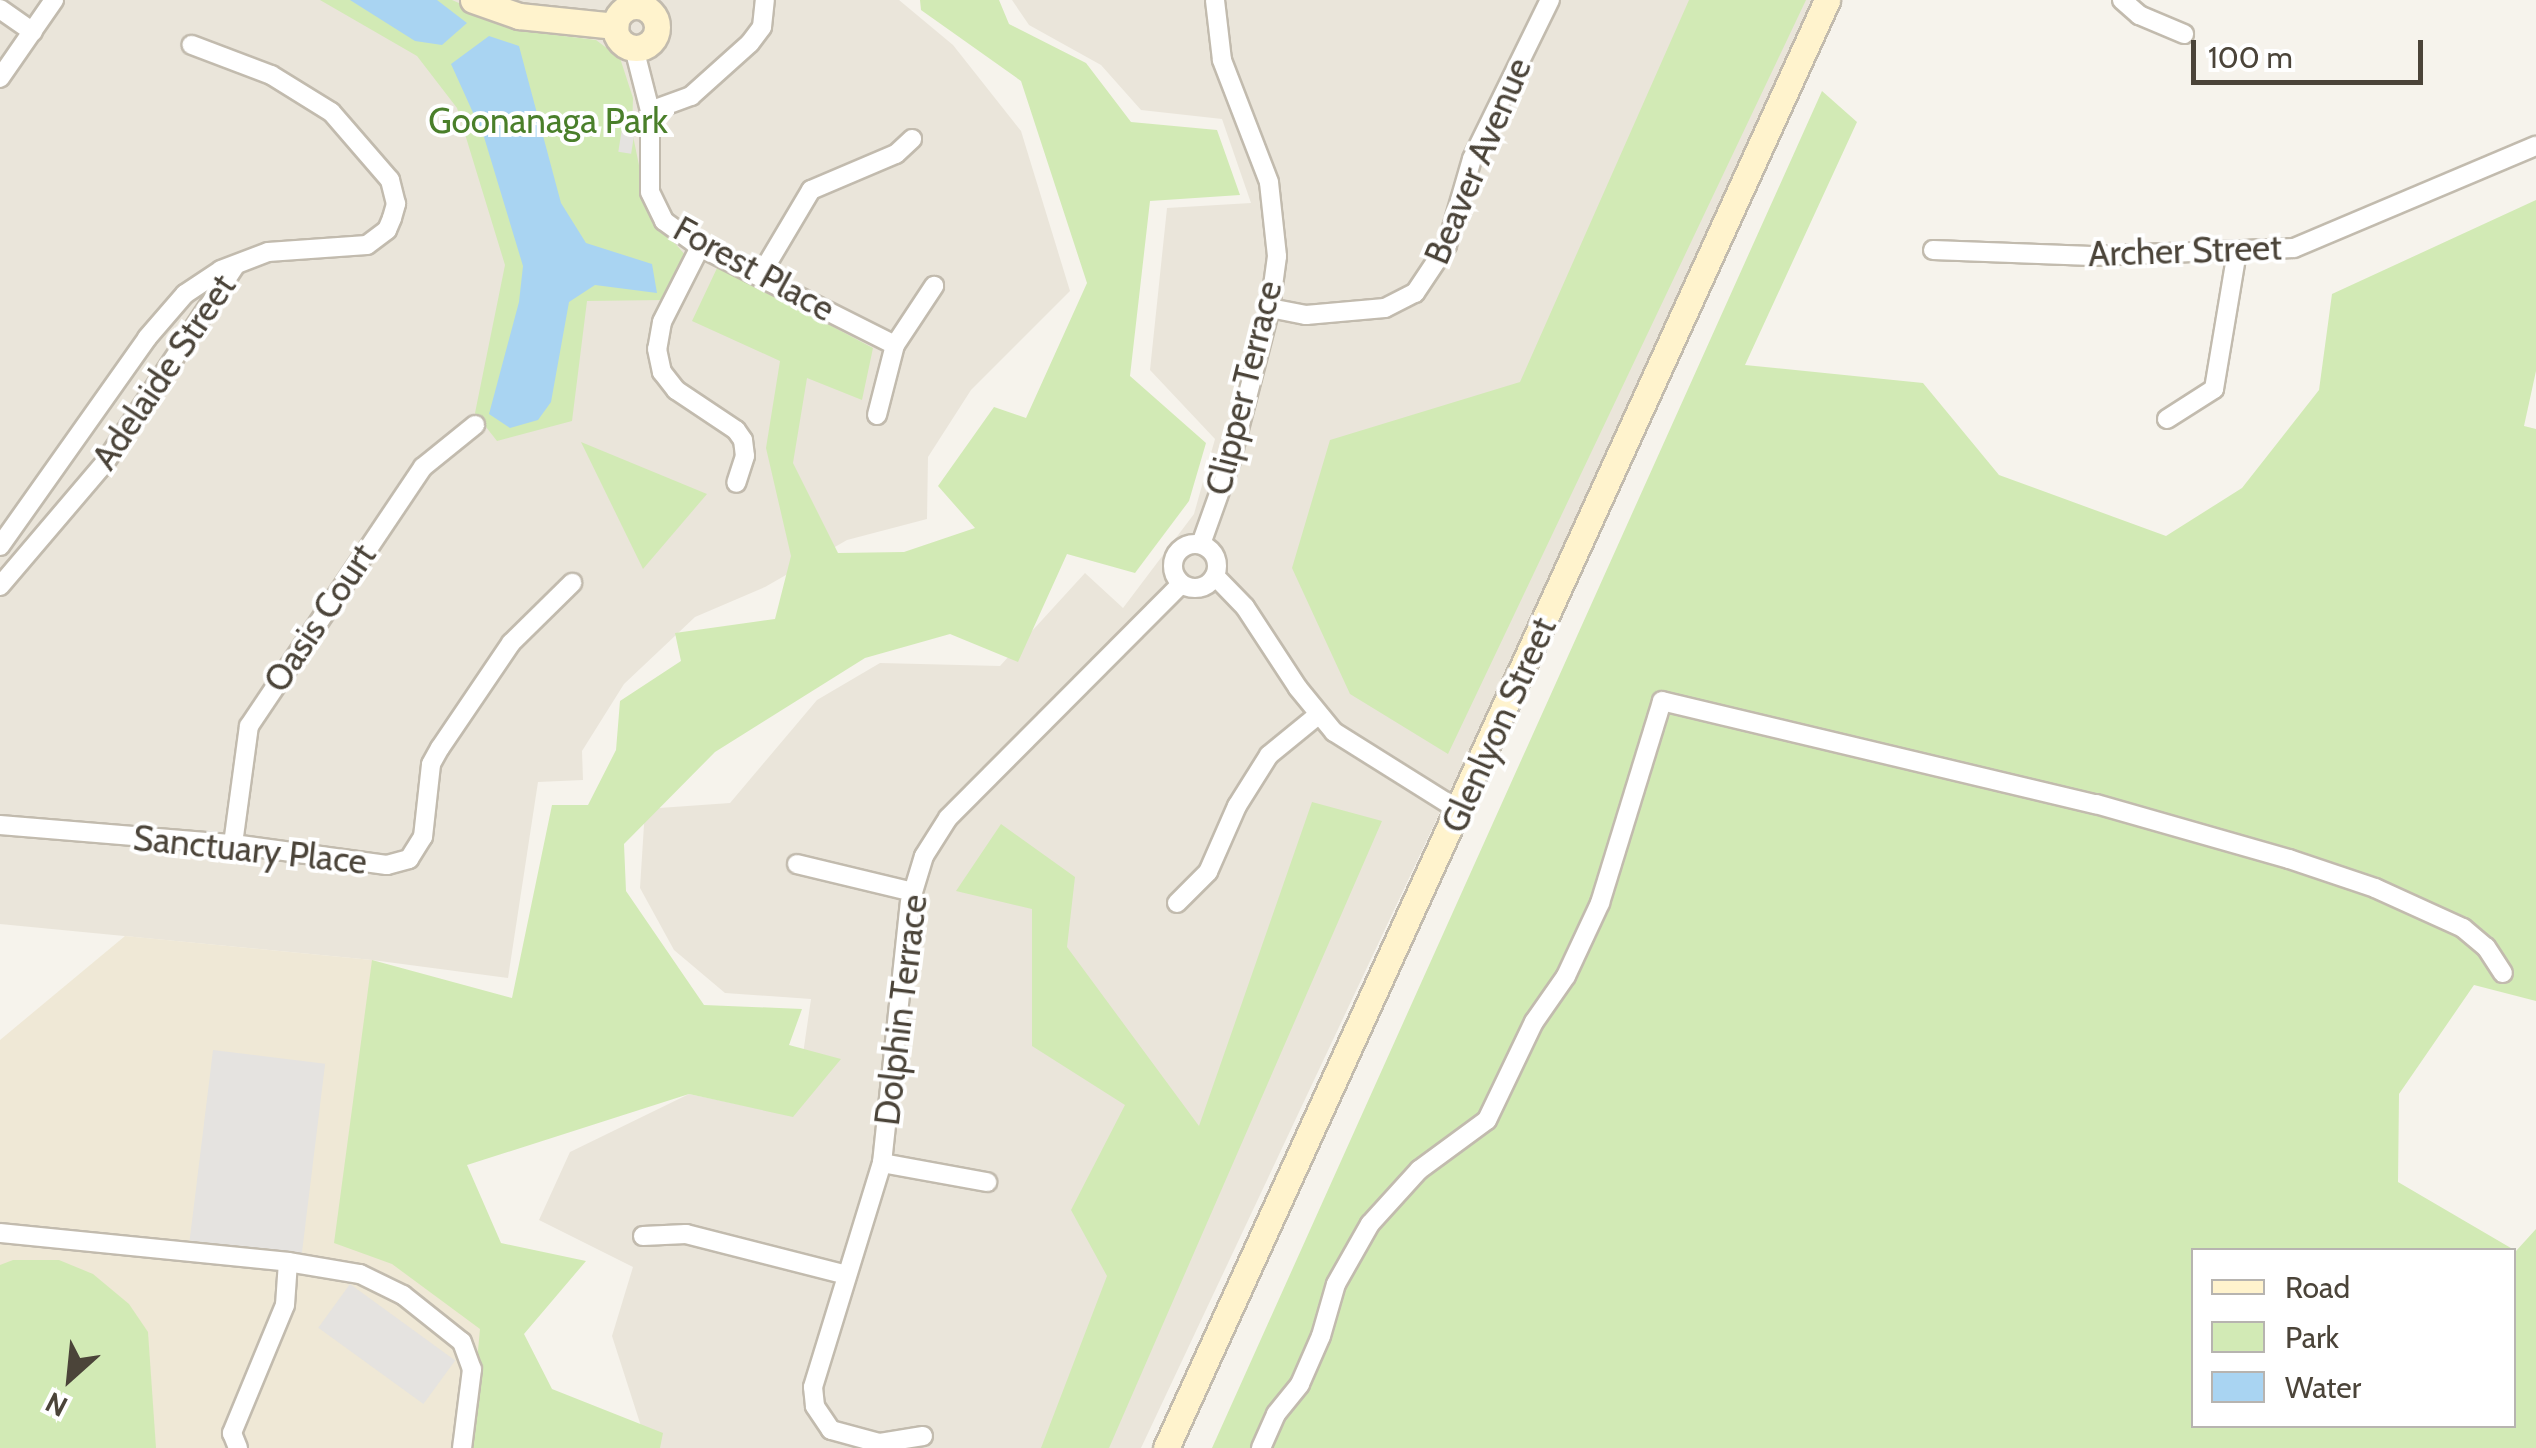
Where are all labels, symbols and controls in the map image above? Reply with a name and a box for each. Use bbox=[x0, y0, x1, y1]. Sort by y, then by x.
scale bar bbox=[2196, 20, 2428, 82]
text: 100 m bbox=[2208, 39, 2293, 76]
street label: Beaver Avenue bbox=[1416, 52, 1540, 270]
park label: Goonanaga Park bbox=[428, 100, 668, 142]
street label: Forest Place bbox=[666, 208, 842, 330]
street label: Archer Street bbox=[2087, 227, 2283, 275]
street label: Adelaide Street bbox=[83, 267, 245, 477]
street label: Clipper Terrace bbox=[1197, 277, 1291, 499]
street label: Oasis Court bbox=[255, 536, 385, 700]
street label: Glenlyon Street bbox=[1433, 611, 1565, 839]
street label: Sanctuary Place bbox=[131, 817, 369, 883]
street label: Dolphin Terrace bbox=[866, 892, 936, 1128]
legend bbox=[2191, 1248, 2516, 1428]
text: Road bbox=[2285, 1269, 2350, 1306]
text: Park bbox=[2285, 1319, 2339, 1356]
north arrow bbox=[20, 1328, 120, 1428]
text: Water bbox=[2285, 1369, 2361, 1406]
text: N bbox=[40, 1385, 73, 1424]

